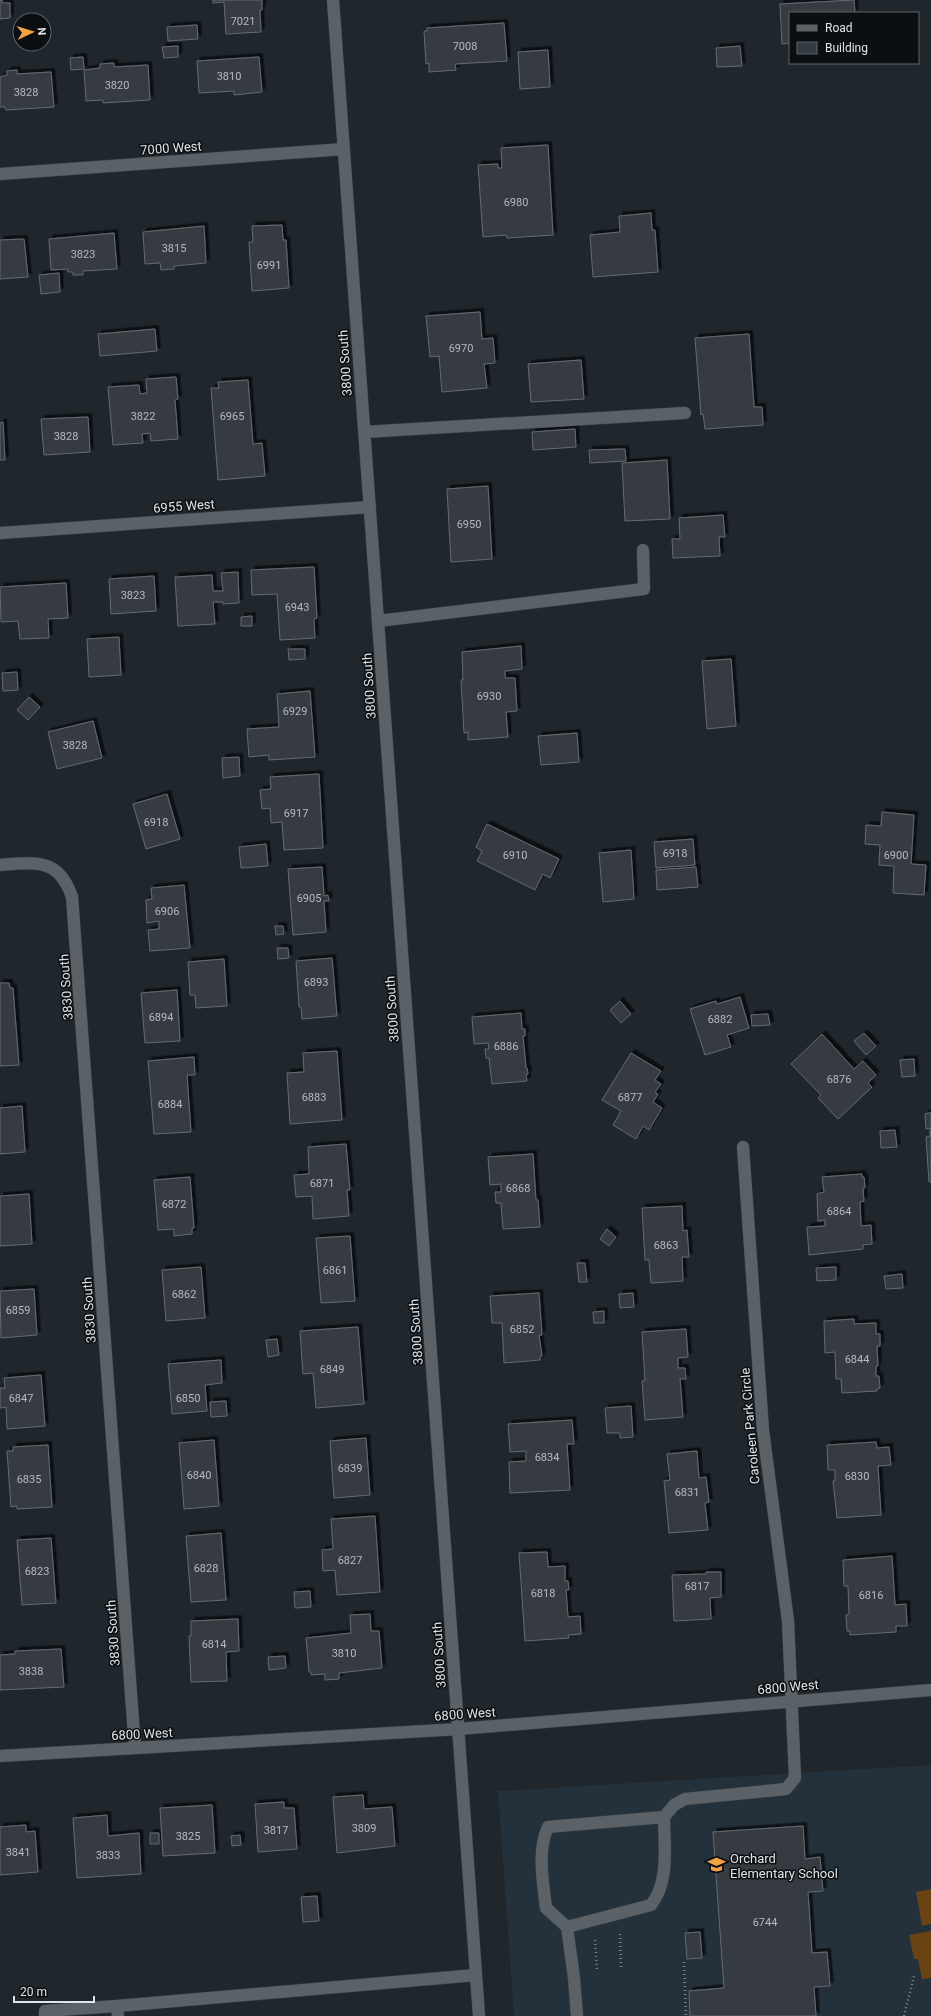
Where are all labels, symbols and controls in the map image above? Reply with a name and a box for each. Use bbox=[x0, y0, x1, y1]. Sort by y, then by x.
north arrow bbox=[12, 12, 52, 52]
legend bbox=[789, 12, 919, 64]
house number: 7021 bbox=[231, 15, 255, 28]
text: Road bbox=[825, 21, 853, 35]
text: N bbox=[35, 27, 48, 36]
house number: 7008 bbox=[453, 40, 477, 53]
text: Building bbox=[825, 41, 868, 55]
house number: 3810 bbox=[217, 70, 241, 83]
house number: 3820 bbox=[105, 79, 129, 92]
house number: 3828 bbox=[14, 86, 38, 99]
street label: 7000 West bbox=[140, 138, 202, 158]
house number: 6980 bbox=[504, 196, 528, 209]
house number: 3815 bbox=[162, 242, 186, 255]
house number: 3823 bbox=[71, 248, 95, 261]
house number: 6991 bbox=[257, 259, 281, 272]
street label: 3800 South bbox=[335, 329, 355, 397]
house number: 6970 bbox=[449, 342, 473, 355]
house number: 3822 bbox=[131, 410, 155, 423]
house number: 6965 bbox=[220, 410, 244, 423]
house number: 3828 bbox=[54, 430, 78, 443]
street label: 6955 West bbox=[153, 496, 215, 516]
house number: 6950 bbox=[457, 518, 481, 531]
house number: 3823 bbox=[121, 589, 145, 602]
house number: 6943 bbox=[285, 601, 309, 614]
street label: 3800 South bbox=[359, 652, 379, 720]
house number: 6930 bbox=[477, 690, 501, 703]
house number: 6929 bbox=[283, 705, 307, 718]
house number: 3828 bbox=[63, 739, 87, 752]
house number: 6917 bbox=[284, 807, 308, 820]
house number: 6918 bbox=[144, 816, 168, 829]
house number: 6918 bbox=[663, 847, 687, 860]
house number: 6910 bbox=[503, 849, 527, 862]
house number: 6900 bbox=[884, 849, 908, 862]
house number: 6905 bbox=[297, 892, 321, 905]
house number: 6906 bbox=[155, 905, 179, 918]
street label: 3830 South bbox=[56, 953, 76, 1021]
street label: 3800 South bbox=[382, 975, 402, 1043]
house number: 6893 bbox=[304, 976, 328, 989]
house number: 6894 bbox=[149, 1011, 173, 1024]
house number: 6882 bbox=[708, 1013, 732, 1026]
house number: 6886 bbox=[494, 1040, 518, 1053]
house number: 6876 bbox=[827, 1073, 851, 1086]
house number: 6883 bbox=[302, 1091, 326, 1104]
house number: 6877 bbox=[618, 1091, 642, 1104]
house number: 6884 bbox=[158, 1098, 182, 1111]
house number: 6871 bbox=[310, 1177, 334, 1190]
house number: 6868 bbox=[506, 1182, 530, 1195]
house number: 6872 bbox=[162, 1198, 186, 1211]
house number: 6864 bbox=[827, 1205, 851, 1218]
house number: 6863 bbox=[654, 1239, 678, 1252]
house number: 6861 bbox=[323, 1264, 347, 1277]
street label: 3830 South bbox=[79, 1276, 99, 1344]
house number: 6862 bbox=[172, 1288, 196, 1301]
street label: 3800 South bbox=[406, 1298, 426, 1366]
house number: 6859 bbox=[6, 1304, 30, 1317]
house number: 6852 bbox=[510, 1323, 534, 1336]
house number: 6844 bbox=[845, 1353, 869, 1366]
house number: 6849 bbox=[320, 1363, 344, 1376]
street label: Caroleen Park Circle bbox=[737, 1367, 763, 1485]
house number: 6847 bbox=[9, 1392, 33, 1405]
house number: 6850 bbox=[176, 1392, 200, 1405]
house number: 6834 bbox=[535, 1451, 559, 1464]
house number: 6839 bbox=[338, 1462, 362, 1475]
house number: 6840 bbox=[187, 1469, 211, 1482]
house number: 6830 bbox=[845, 1470, 869, 1483]
house number: 6835 bbox=[17, 1473, 41, 1486]
house number: 6831 bbox=[675, 1486, 699, 1499]
house number: 6827 bbox=[338, 1554, 362, 1567]
house number: 6828 bbox=[194, 1562, 218, 1575]
house number: 6823 bbox=[25, 1565, 49, 1578]
house number: 6817 bbox=[685, 1580, 709, 1593]
house number: 6818 bbox=[531, 1587, 555, 1600]
house number: 6816 bbox=[859, 1589, 883, 1602]
street label: 3830 South bbox=[103, 1599, 123, 1667]
street label: 3800 South bbox=[429, 1621, 449, 1689]
house number: 6814 bbox=[202, 1638, 226, 1651]
house number: 3810 bbox=[332, 1647, 356, 1660]
house number: 3838 bbox=[19, 1665, 43, 1678]
street label: 6800 West bbox=[757, 1677, 819, 1697]
street label: 6800 West bbox=[434, 1704, 496, 1724]
street label: 6800 West bbox=[111, 1725, 173, 1743]
house number: 3809 bbox=[352, 1822, 376, 1835]
house number: 3817 bbox=[264, 1824, 288, 1837]
house number: 3825 bbox=[176, 1830, 200, 1843]
house number: 3841 bbox=[6, 1846, 30, 1859]
house number: 3833 bbox=[96, 1849, 120, 1862]
place label: Orchard Elementary School bbox=[730, 1851, 838, 1881]
school or university icon: Orchard Elementary School bbox=[707, 1855, 727, 1875]
house number: 6744 bbox=[753, 1916, 777, 1929]
scale bar bbox=[14, 1978, 94, 2004]
text: 20 m bbox=[20, 1985, 47, 1999]

